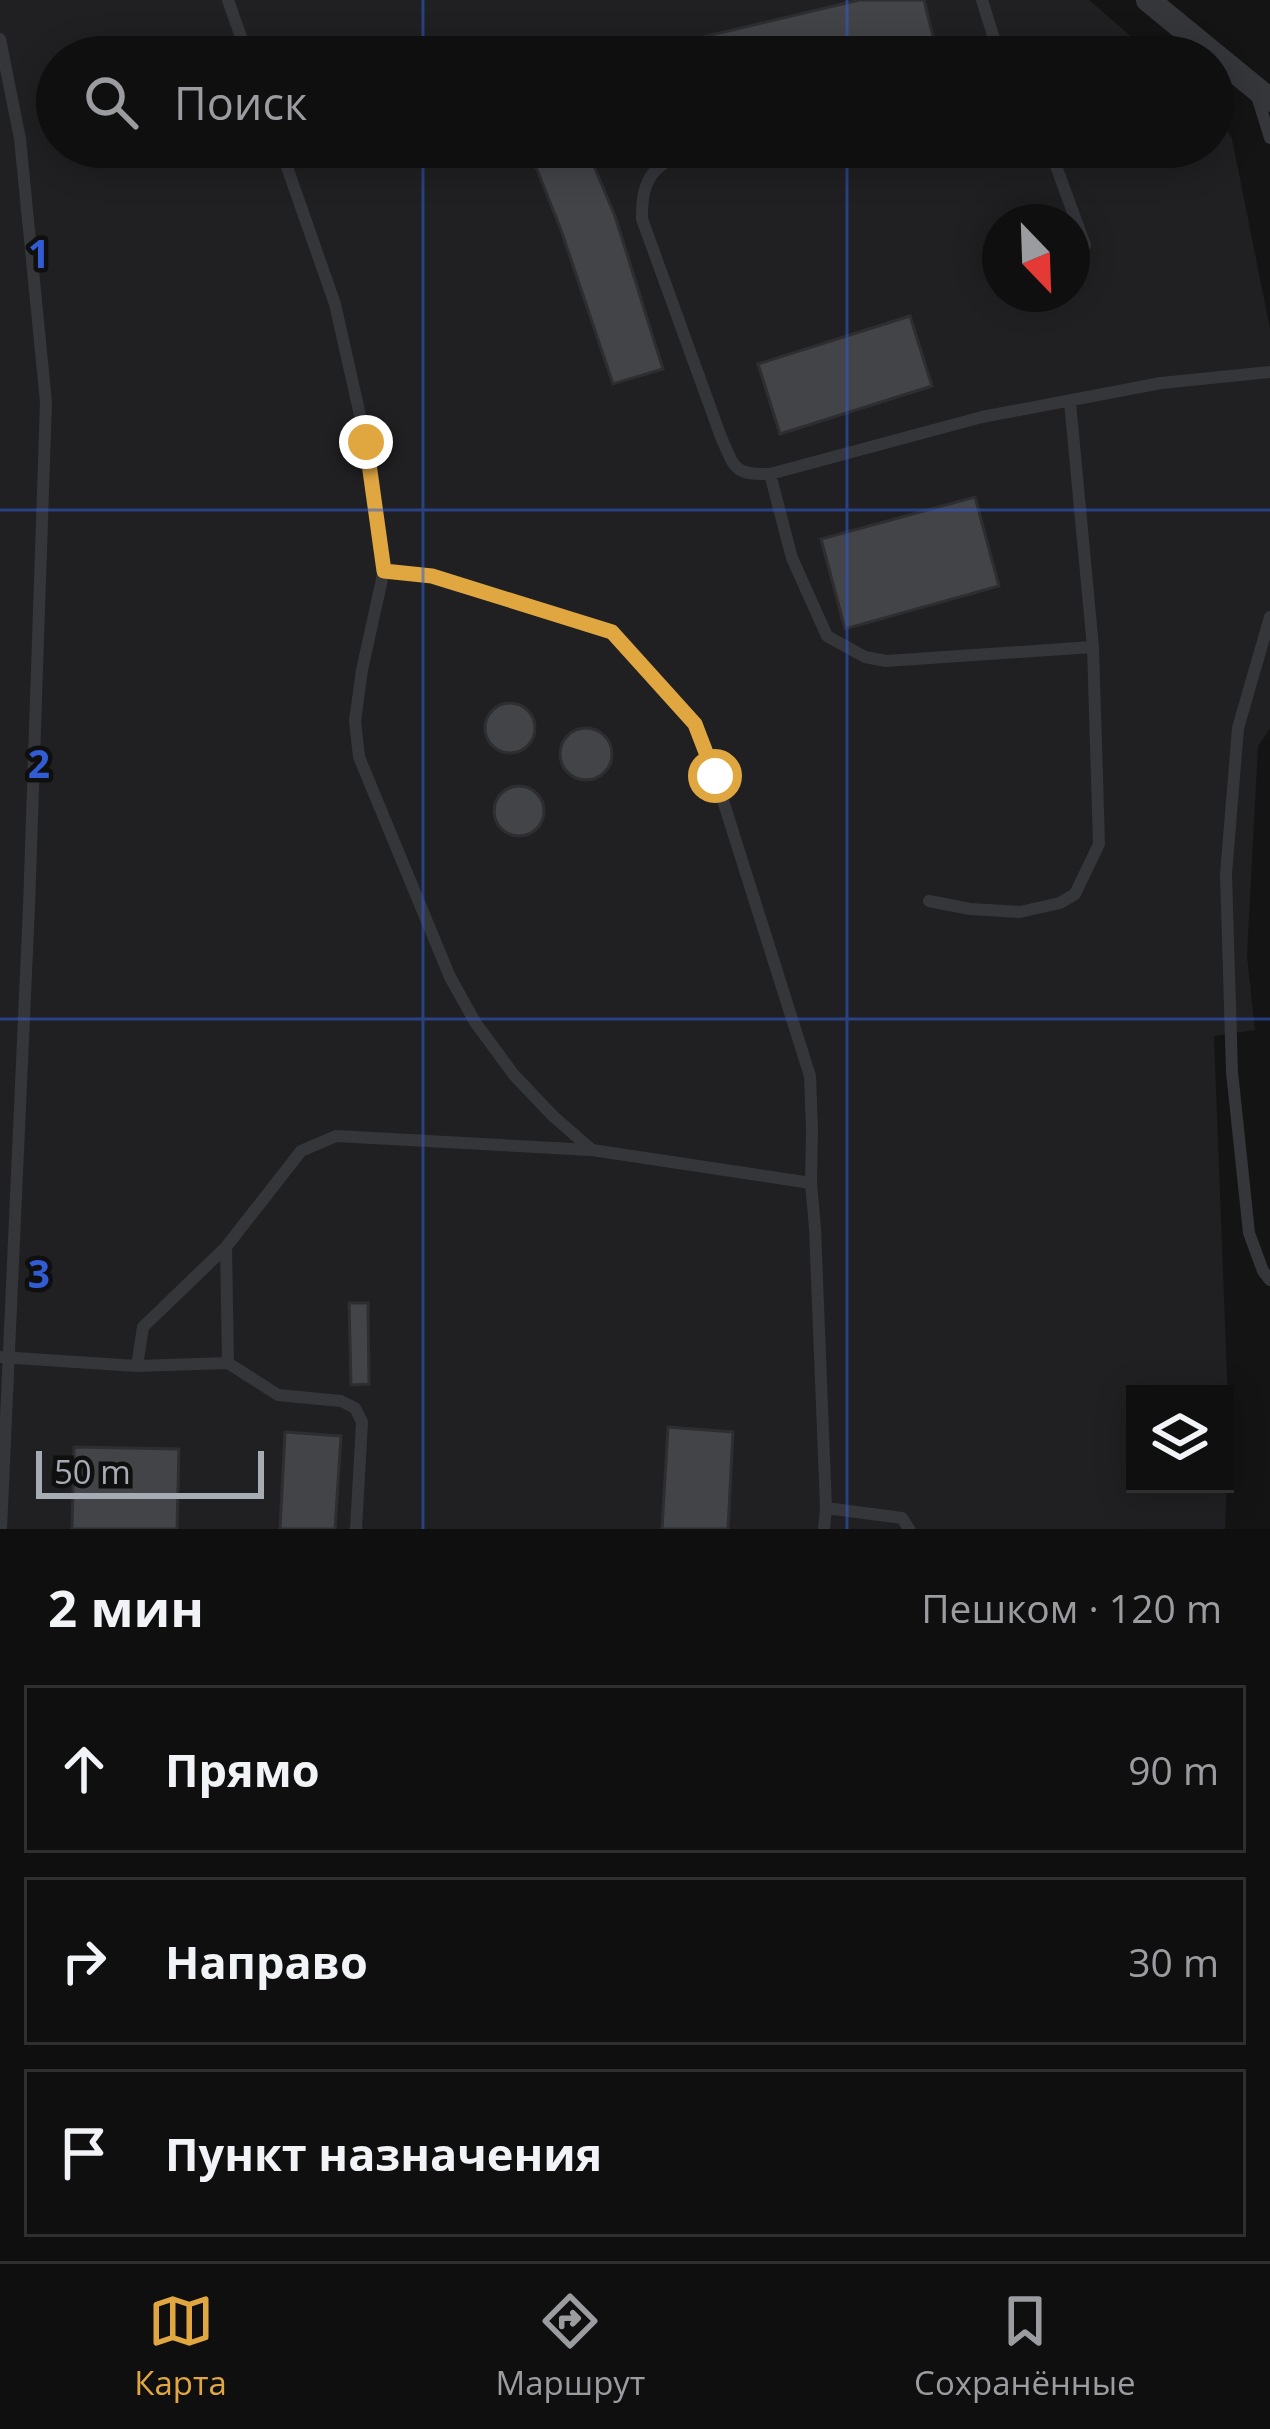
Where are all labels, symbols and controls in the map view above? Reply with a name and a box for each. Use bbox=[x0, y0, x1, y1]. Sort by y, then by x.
search box bbox=[36, 36, 1234, 168]
icon: search bbox=[78, 69, 144, 135]
text: Поиск bbox=[174, 72, 307, 133]
north arrow bbox=[982, 204, 1090, 312]
text: 1 bbox=[28, 226, 50, 279]
route end bbox=[339, 415, 393, 469]
text: 2 bbox=[28, 736, 50, 789]
route start bbox=[688, 749, 742, 803]
text: 3 bbox=[28, 1246, 50, 1299]
map controls bbox=[1126, 1385, 1234, 1493]
button: layers bbox=[1126, 1385, 1234, 1493]
scale bar bbox=[36, 1445, 264, 1498]
text: 50 m bbox=[54, 1449, 131, 1494]
text: 2 мин bbox=[48, 1572, 204, 1642]
text: Пешком · 120 m bbox=[921, 1581, 1222, 1634]
icon: ahead bbox=[51, 1736, 117, 1802]
text: Прямо bbox=[165, 1739, 320, 1800]
text: 90 m bbox=[1128, 1743, 1219, 1796]
icon: right bbox=[51, 1928, 117, 1994]
text: Направо bbox=[165, 1931, 368, 1992]
text: 30 m bbox=[1128, 1935, 1219, 1988]
icon: arrive bbox=[51, 2120, 117, 2186]
text: Пункт назначения bbox=[165, 2123, 602, 2184]
tab: Карта bbox=[134, 2288, 227, 2405]
tab: Маршрут bbox=[496, 2288, 645, 2405]
tab: Сохранённые bbox=[914, 2288, 1136, 2405]

